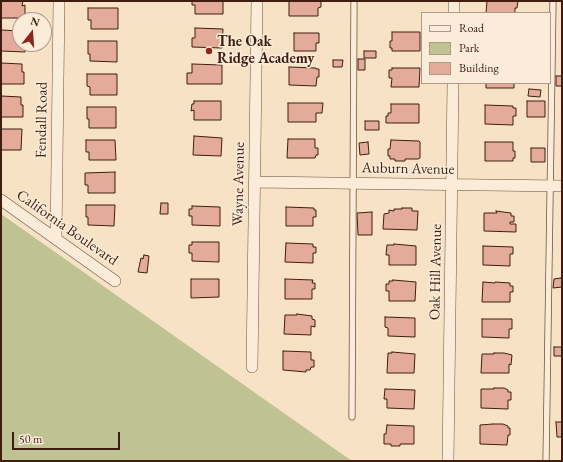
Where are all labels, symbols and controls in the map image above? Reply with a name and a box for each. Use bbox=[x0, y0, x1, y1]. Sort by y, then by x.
north arrow bbox=[12, 12, 52, 52]
legend bbox=[421, 12, 551, 84]
text: N bbox=[29, 13, 42, 29]
text: Road bbox=[459, 20, 484, 36]
place label: The Oak Ridge Academy bbox=[217, 33, 315, 68]
text: Park bbox=[459, 40, 479, 56]
marker: The Oak Ridge Academy bbox=[204, 46, 214, 56]
text: Building bbox=[459, 60, 499, 76]
street label: Fendall Road bbox=[32, 82, 52, 158]
street label: Wayne Avenue bbox=[229, 142, 249, 226]
street label: Auburn Avenue bbox=[361, 159, 455, 179]
street label: California Boulevard bbox=[13, 186, 121, 270]
street label: Oak Hill Avenue bbox=[426, 224, 446, 320]
scale bar bbox=[14, 424, 122, 450]
text: 50 m bbox=[19, 431, 42, 447]

